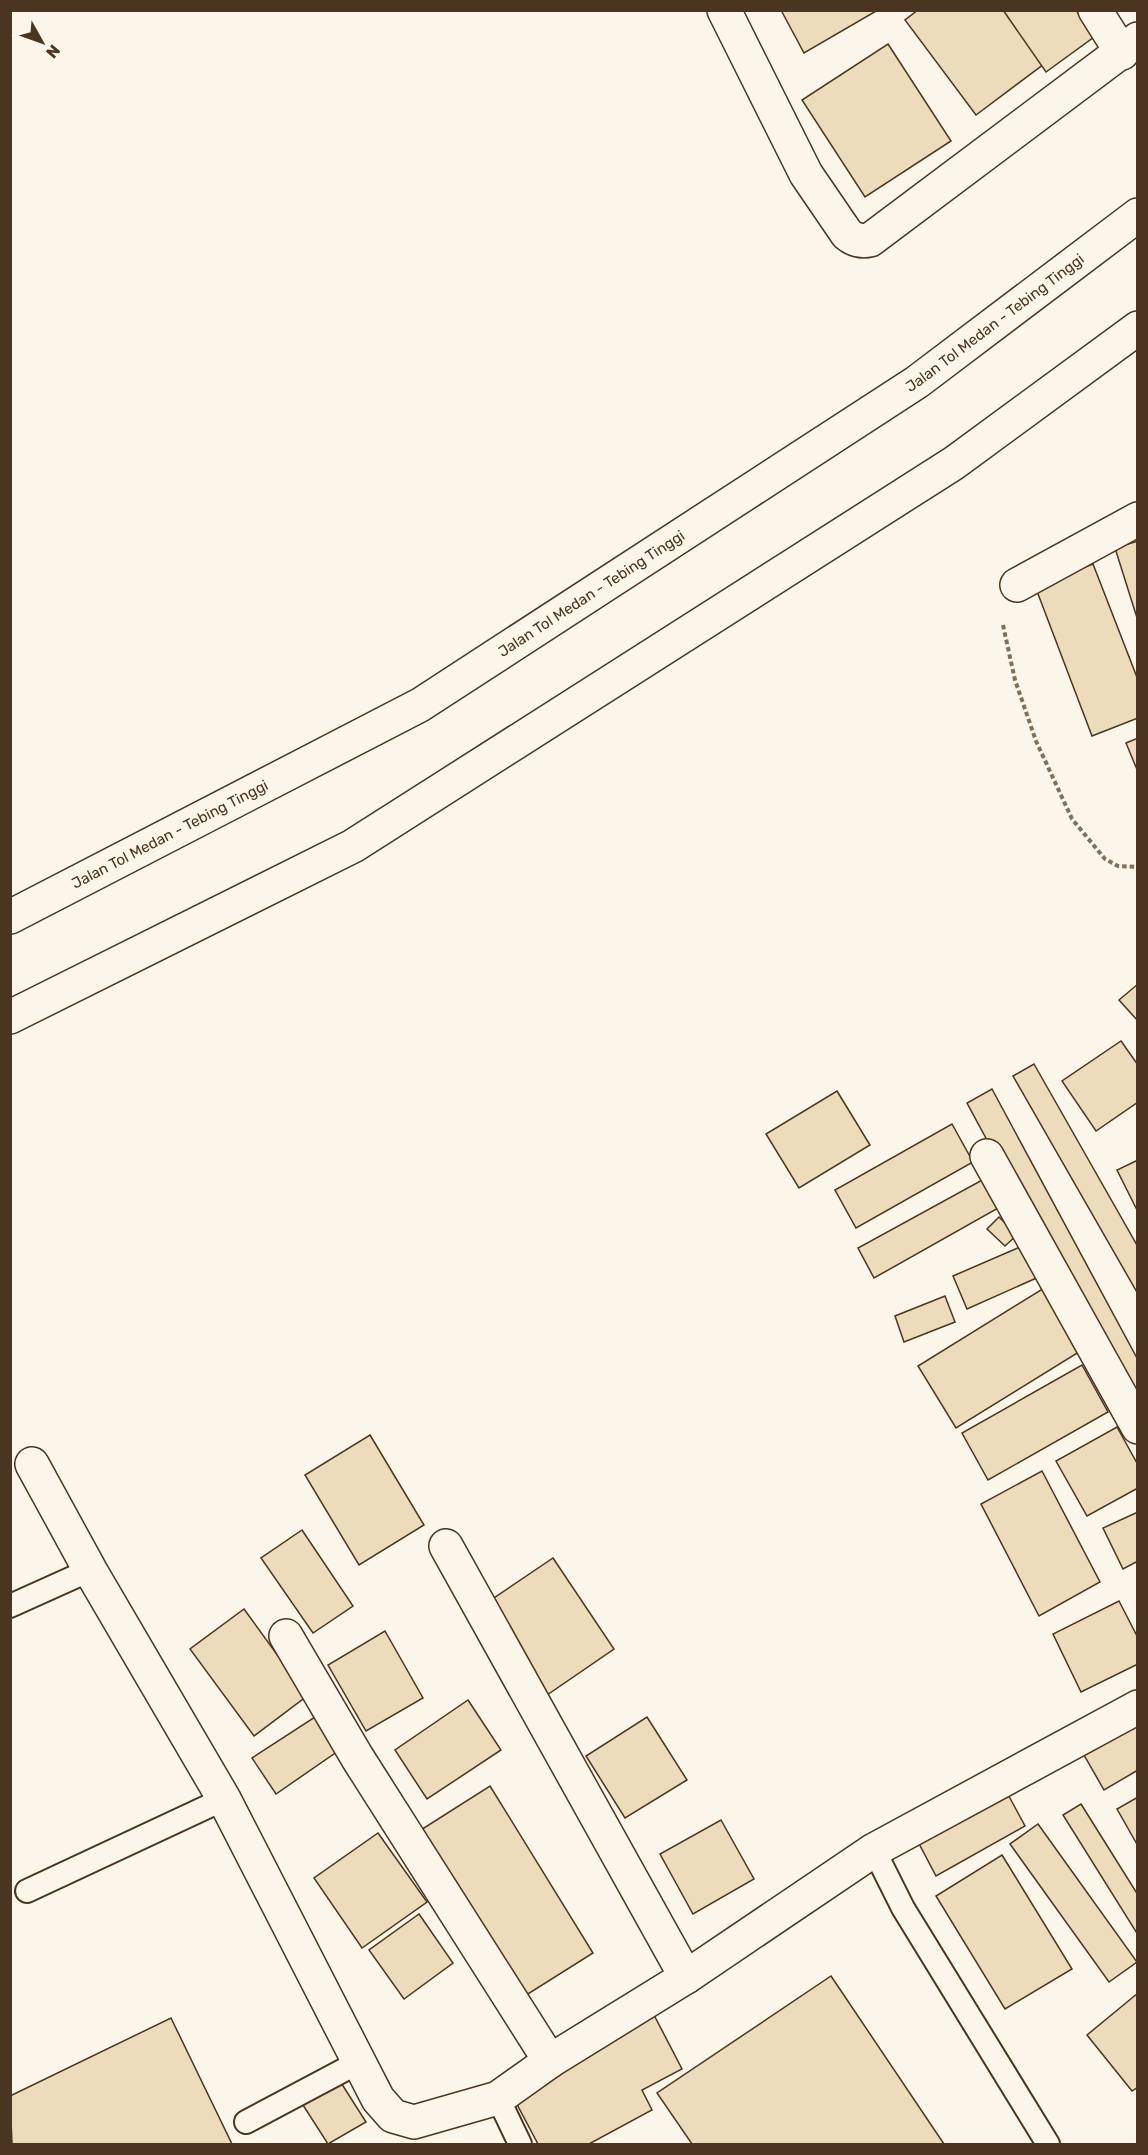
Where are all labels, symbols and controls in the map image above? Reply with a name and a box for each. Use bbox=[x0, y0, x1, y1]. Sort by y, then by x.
north arrow bbox=[12, 12, 72, 72]
text: N bbox=[42, 41, 64, 62]
street label: Jalan Tol Medan - Tebing Tinggi bbox=[902, 250, 1088, 396]
street label: Jalan Tol Medan - Tebing Tinggi bbox=[495, 526, 688, 661]
street label: Jalan Tol Medan - Tebing Tinggi bbox=[69, 776, 271, 893]

